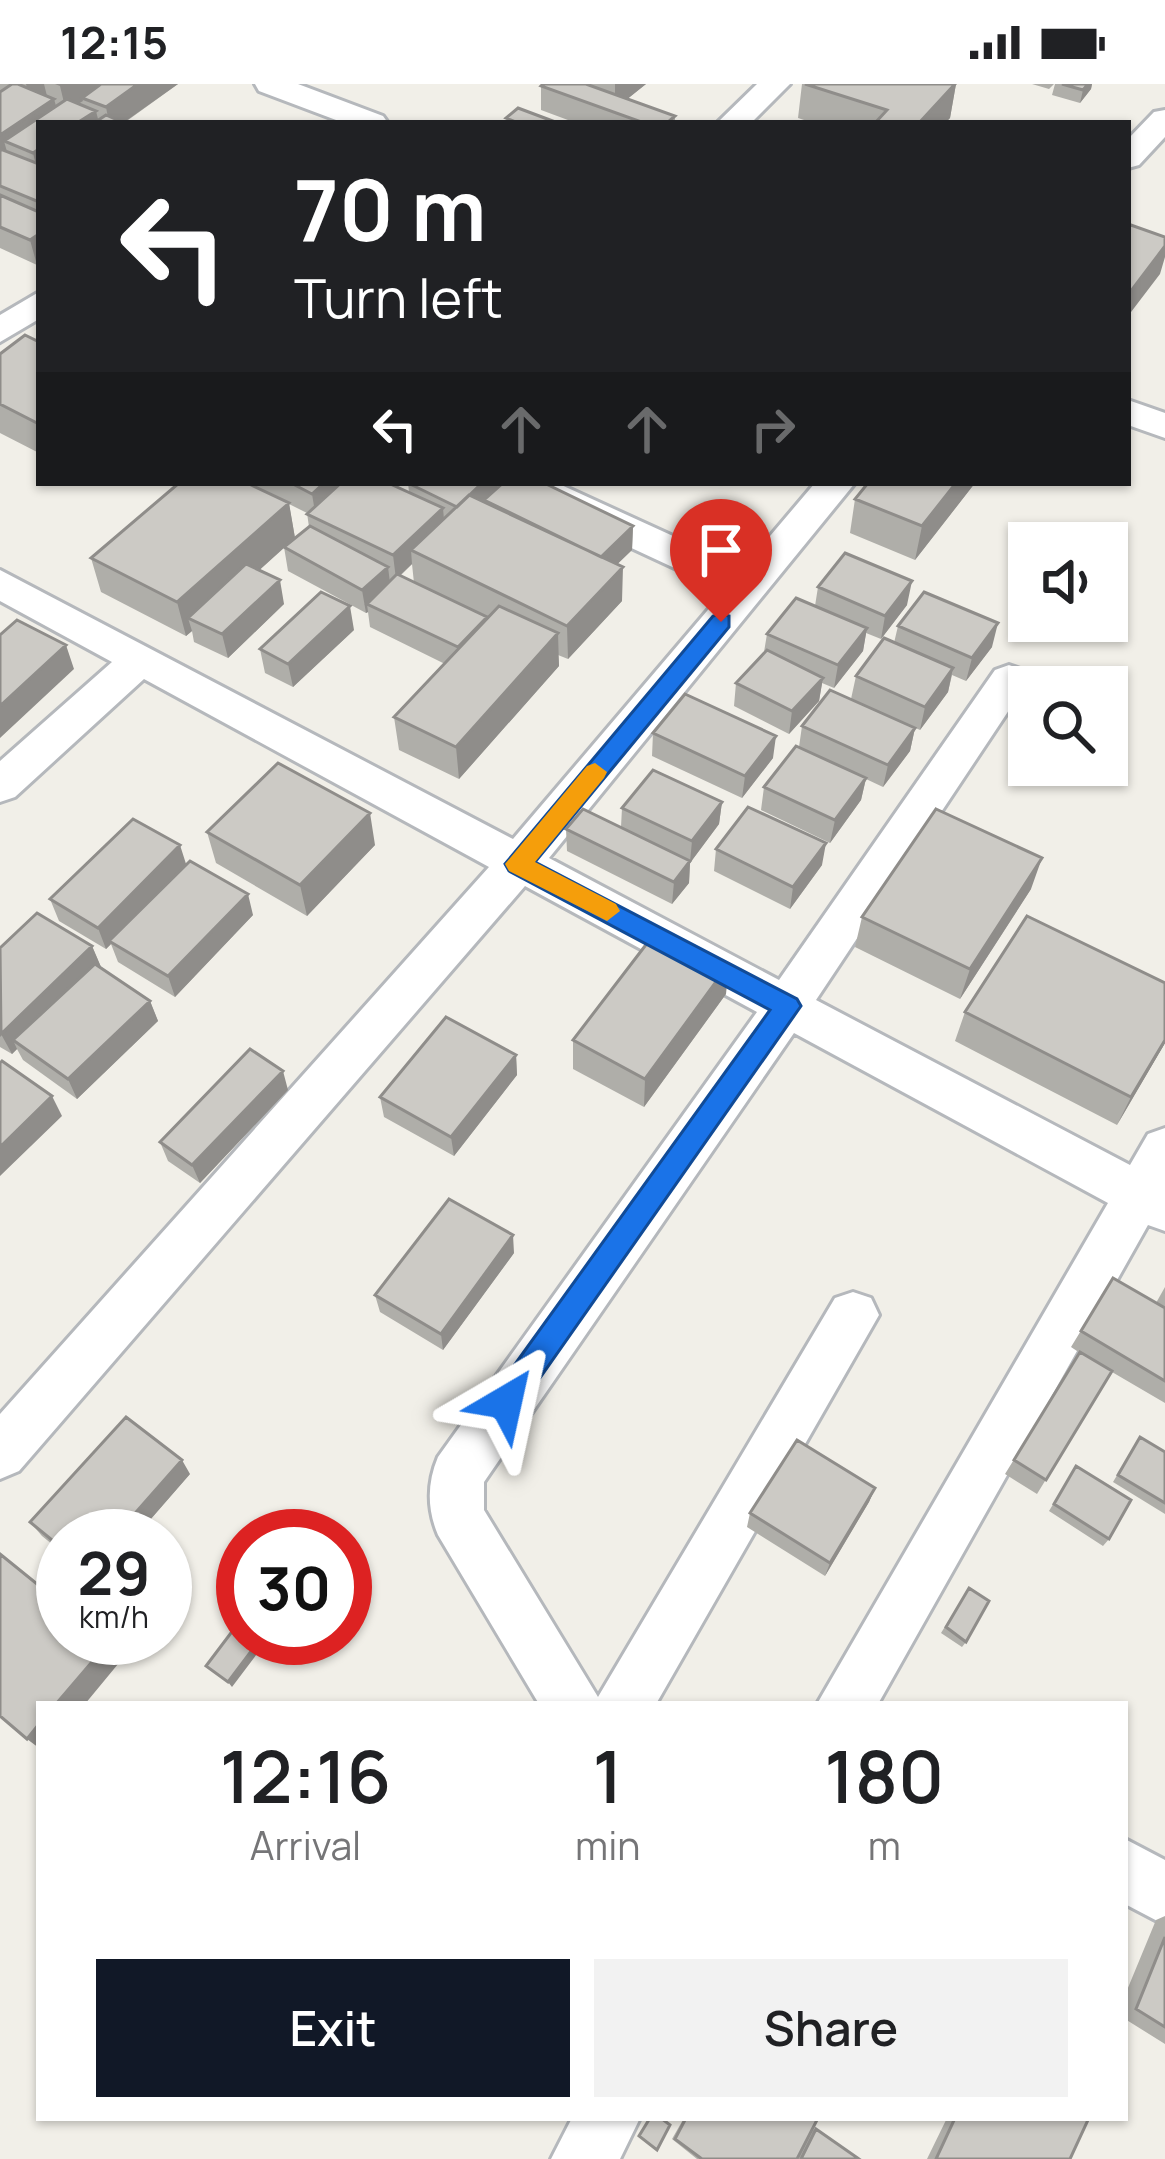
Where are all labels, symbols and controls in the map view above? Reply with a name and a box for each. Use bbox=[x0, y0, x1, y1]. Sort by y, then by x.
text: 12:15 bbox=[60, 11, 168, 73]
text: 70 m bbox=[294, 151, 486, 266]
icon: left bbox=[96, 168, 252, 324]
text: Turn left bbox=[294, 260, 503, 334]
icon: left bbox=[362, 396, 428, 462]
icon: ahead bbox=[488, 396, 554, 462]
icon: ahead bbox=[614, 396, 680, 462]
icon: right bbox=[740, 396, 806, 462]
pin bbox=[670, 499, 772, 622]
icon: arrive bbox=[688, 517, 754, 583]
map controls bbox=[1008, 522, 1128, 786]
button: sound bbox=[1008, 522, 1128, 642]
button: search bbox=[1008, 666, 1128, 786]
position arrow bbox=[443, 1339, 569, 1465]
speed limit sign: 30 bbox=[216, 1509, 372, 1665]
text: 29 bbox=[77, 1531, 151, 1613]
text: km/h bbox=[79, 1596, 149, 1637]
text: 12:16 bbox=[220, 1726, 391, 1825]
text: 1 bbox=[593, 1726, 623, 1825]
text: 180 bbox=[824, 1726, 944, 1825]
text: Arrival bbox=[250, 1818, 361, 1872]
text: min bbox=[575, 1818, 640, 1872]
text: m bbox=[868, 1818, 901, 1872]
button: Exit bbox=[96, 1959, 570, 2097]
button: Share bbox=[594, 1959, 1068, 2097]

